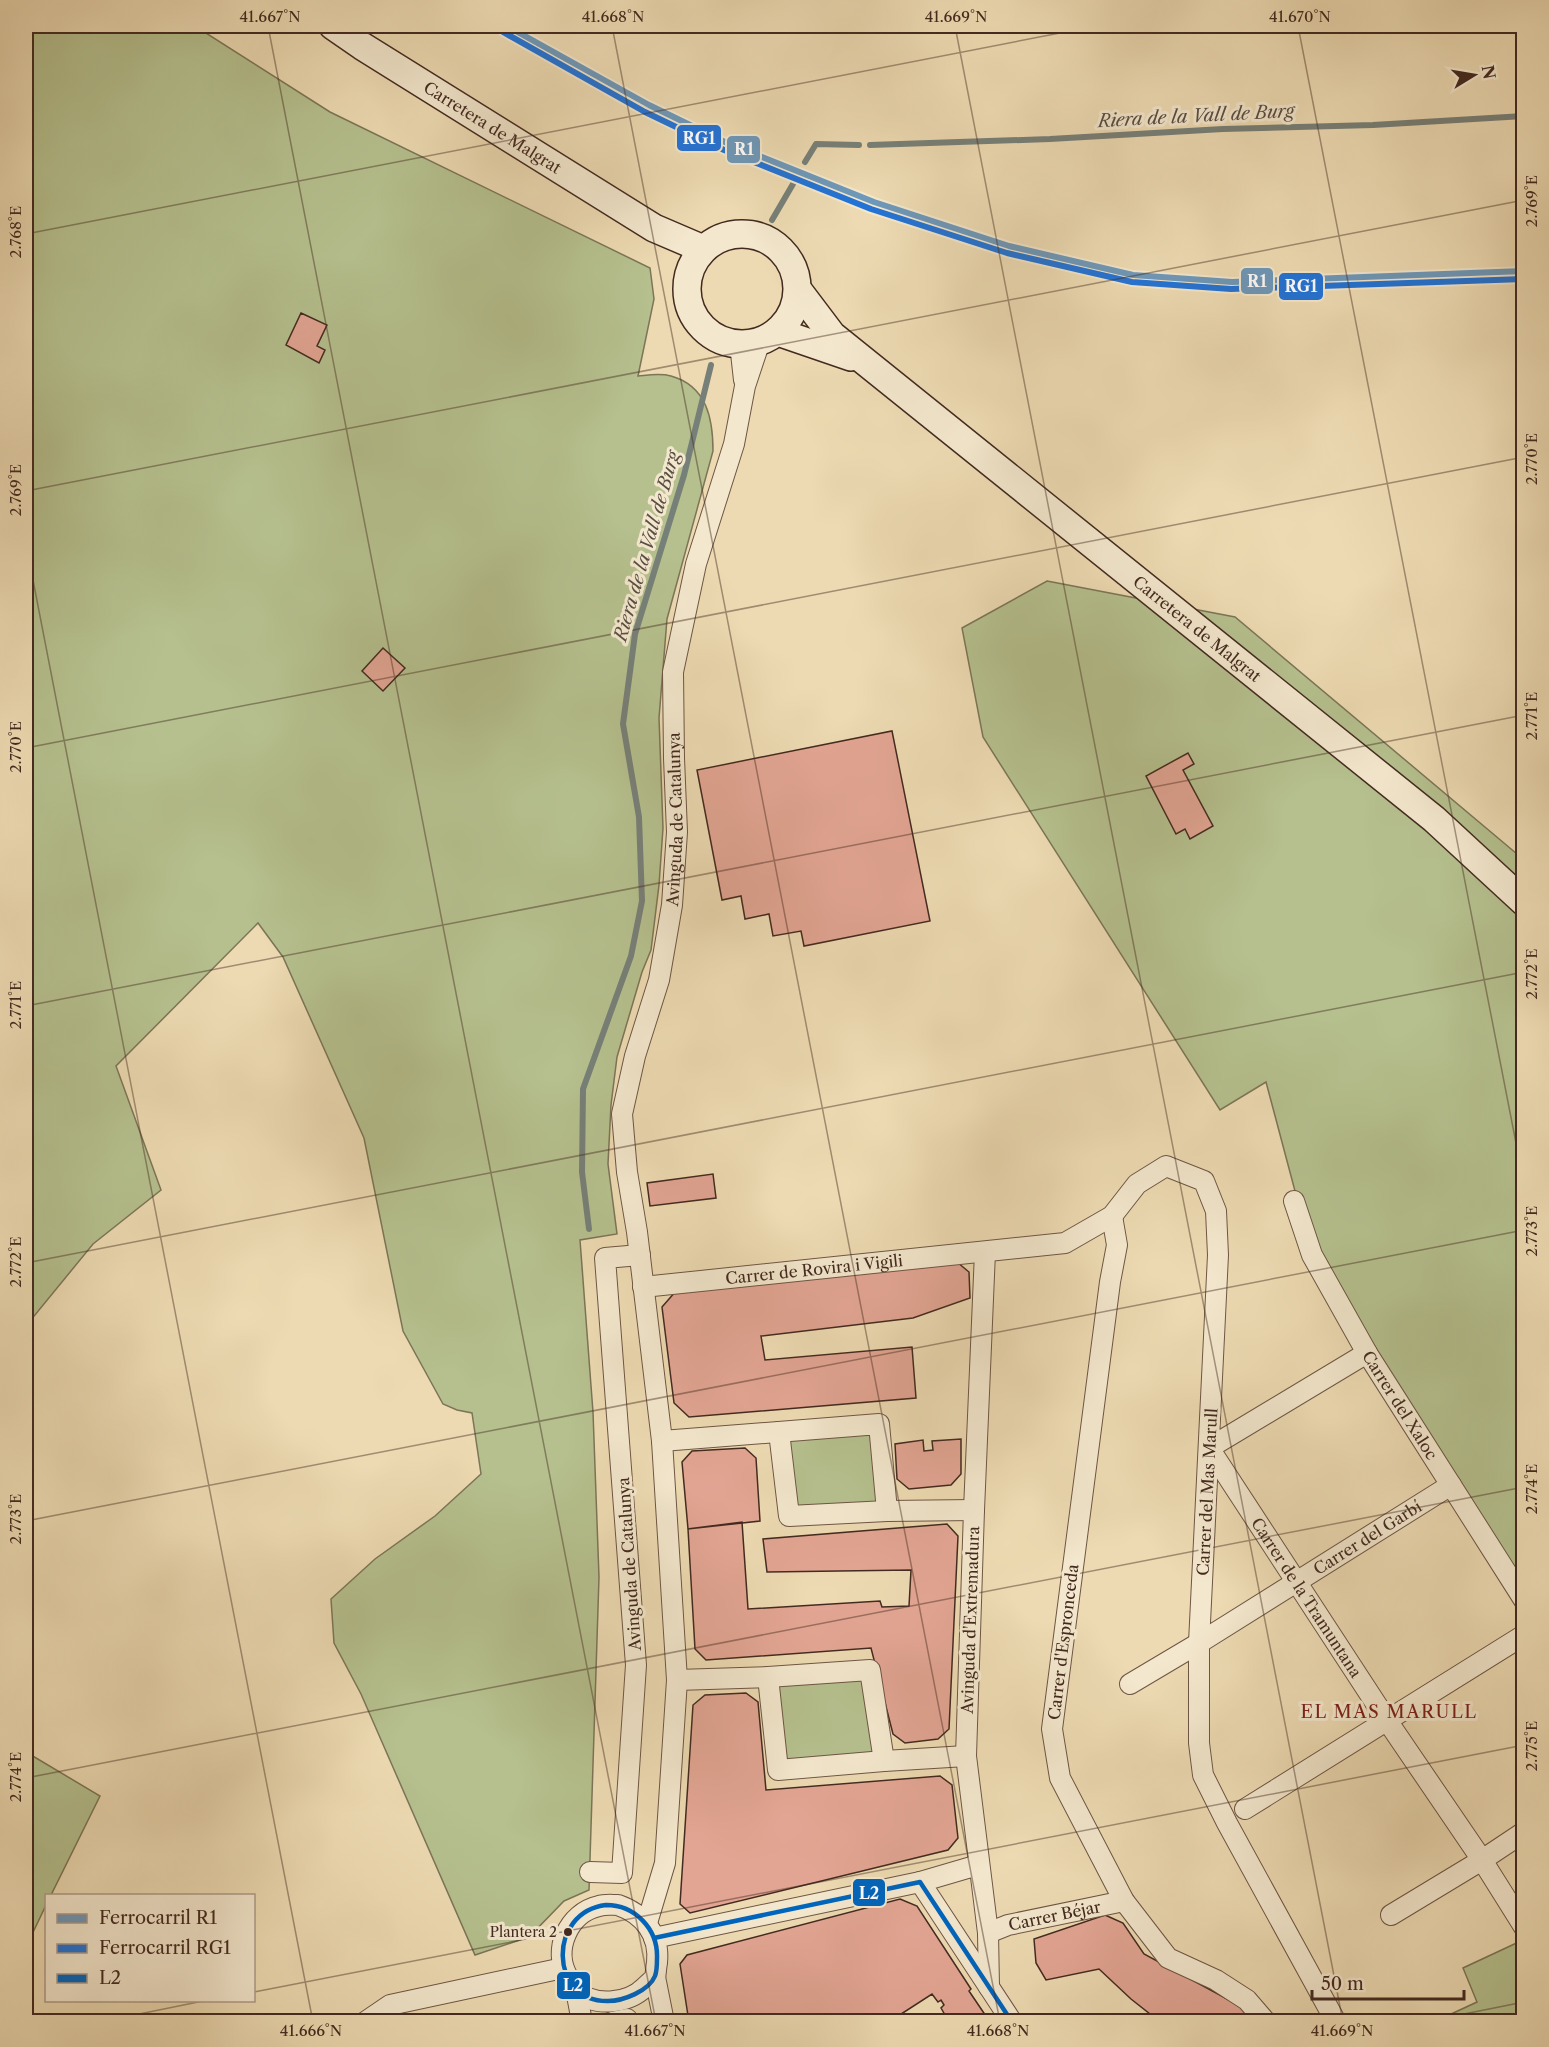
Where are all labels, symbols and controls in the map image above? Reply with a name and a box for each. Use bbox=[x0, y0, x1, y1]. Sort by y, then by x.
text: 41.667°N bbox=[239, 7, 301, 26]
text: 41.668°N bbox=[582, 7, 644, 26]
text: 41.669°N bbox=[925, 7, 987, 26]
text: 41.670°N bbox=[1269, 7, 1331, 26]
north arrow bbox=[1444, 45, 1504, 105]
text: N bbox=[1478, 63, 1500, 81]
street label: Carretera de Malgrat bbox=[420, 77, 565, 178]
water label: Riera de la Vall de Burg bbox=[1095, 100, 1297, 132]
line badge: RG1 bbox=[676, 124, 722, 152]
text: RG1 bbox=[683, 128, 716, 148]
line badge: R1 bbox=[726, 135, 761, 164]
text: R1 bbox=[734, 139, 755, 159]
text: 2.769°E bbox=[1522, 175, 1541, 227]
text: 2.768°E bbox=[6, 206, 25, 258]
line badge: R1 bbox=[1240, 267, 1274, 295]
text: R1 bbox=[1247, 271, 1268, 291]
line badge: RG1 bbox=[1278, 272, 1324, 301]
text: RG1 bbox=[1285, 276, 1318, 296]
text: 2.770°E bbox=[1522, 433, 1541, 485]
water label: Riera de la Vall de Burg bbox=[609, 447, 685, 645]
text: 2.769°E bbox=[6, 464, 25, 516]
street label: Carretera de Malgrat bbox=[1129, 571, 1265, 686]
text: 2.771°E bbox=[1522, 692, 1541, 740]
text: 2.770°E bbox=[6, 721, 25, 773]
street label: Avinguda de Catalunya bbox=[662, 732, 687, 908]
text: 2.772°E bbox=[1522, 948, 1541, 1000]
text: 2.771°E bbox=[6, 981, 25, 1029]
text: 2.773°E bbox=[1522, 1206, 1541, 1256]
text: 2.772°E bbox=[6, 1236, 25, 1288]
street label: Carrer de Rovira i Vigili bbox=[724, 1250, 904, 1288]
street label: Carrer del Xaloc bbox=[1358, 1347, 1442, 1463]
street label: Carrer del Mas Marull bbox=[1193, 1408, 1221, 1576]
text: 2.774°E bbox=[1522, 1464, 1541, 1514]
street label: Avinguda de Catalunya bbox=[613, 1476, 645, 1652]
text: 2.773°E bbox=[6, 1494, 25, 1544]
street label: Carrer del Garbí bbox=[1309, 1496, 1425, 1579]
street label: Carrer de la Tramuntana bbox=[1247, 1514, 1367, 1682]
street label: Avinguda d'Extremadura bbox=[957, 1525, 983, 1715]
street label: Carrer d'Espronceda bbox=[1044, 1562, 1083, 1721]
district label: EL MAS MARULL bbox=[1300, 1701, 1478, 1723]
text: 2.775°E bbox=[1522, 1721, 1541, 1771]
text: 2.774°E bbox=[6, 1752, 25, 1802]
line badge: L2 bbox=[852, 1878, 886, 1907]
text: L2 bbox=[859, 1883, 879, 1903]
legend bbox=[45, 1894, 255, 2002]
street label: Carrer Béjar bbox=[1007, 1896, 1103, 1935]
text: Ferrocarril R1 bbox=[99, 1907, 218, 1929]
place label: Plantera 2 bbox=[490, 1923, 557, 1941]
marker: Plantera 2 bbox=[562, 1926, 574, 1938]
text: Ferrocarril RG1 bbox=[99, 1937, 231, 1959]
scale bar bbox=[1312, 1963, 1464, 2001]
text: L2 bbox=[99, 1967, 121, 1989]
line badge: L2 bbox=[556, 1971, 591, 2000]
text: 50 m bbox=[1321, 1973, 1364, 1995]
text: L2 bbox=[563, 1975, 583, 1995]
text: 41.666°N bbox=[280, 2021, 342, 2040]
text: 41.667°N bbox=[624, 2021, 686, 2040]
text: 41.668°N bbox=[967, 2021, 1029, 2040]
text: 41.669°N bbox=[1311, 2021, 1373, 2040]

